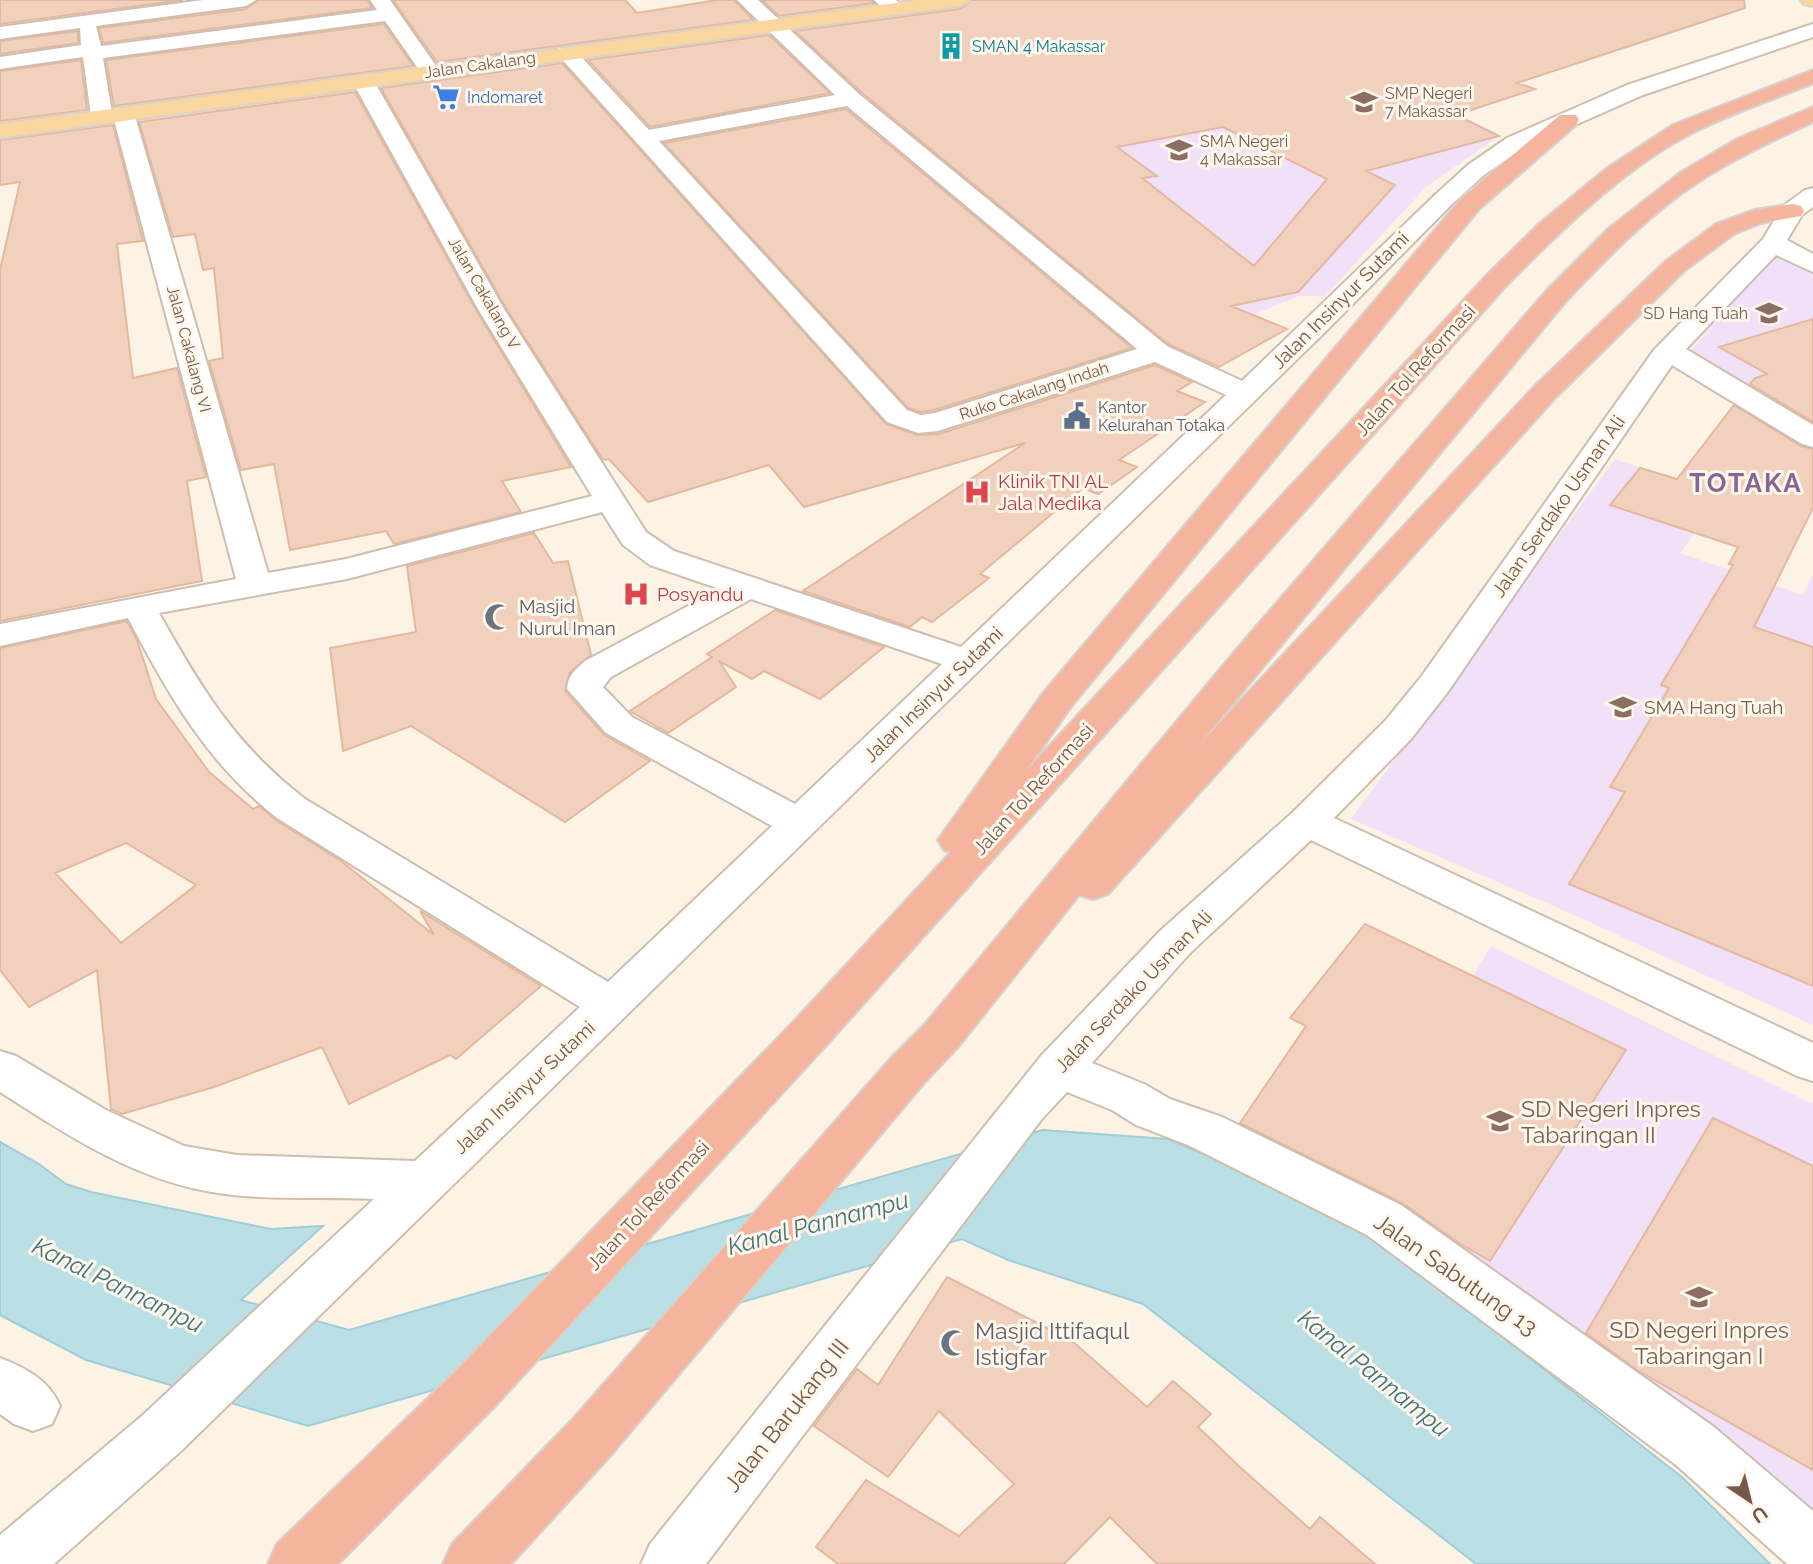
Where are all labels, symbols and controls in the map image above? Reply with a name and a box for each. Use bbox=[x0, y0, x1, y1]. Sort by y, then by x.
building icon: SMAN 4 Makassar bbox=[936, 31, 966, 61]
place label: SMAN 4 Makassar bbox=[972, 37, 1106, 56]
street label: Jalan Cakalang bbox=[423, 48, 537, 82]
supermarket icon: Indomaret bbox=[431, 82, 461, 112]
place label: SMP Negeri 7 Makassar bbox=[1385, 84, 1472, 121]
school or university icon: SMP Negeri 7 Makassar bbox=[1349, 87, 1379, 117]
place label: Indomaret bbox=[467, 88, 544, 107]
place label: SMA Negeri 4 Makassar bbox=[1200, 132, 1288, 169]
school or university icon: SMA Negeri 4 Makassar bbox=[1164, 135, 1194, 165]
street label: Jalan Insinyur Sutami bbox=[1267, 227, 1413, 373]
street label: Jalan Cakalang V bbox=[444, 234, 524, 353]
street label: Jalan Cakalang VI bbox=[163, 284, 215, 414]
school or university icon: SD Hang Tuah bbox=[1754, 298, 1784, 328]
street label: Jalan Tol Reformasi bbox=[1350, 300, 1480, 440]
place label: SD Hang Tuah bbox=[1644, 304, 1748, 323]
street label: Ruko Cakalang Indah bbox=[957, 358, 1111, 424]
place label: Kantor Kelurahan Totaka bbox=[1098, 398, 1225, 435]
public building icon: Kantor Kelurahan Totaka bbox=[1062, 401, 1092, 431]
street label: Jalan Serdako Usman Ali bbox=[1487, 411, 1629, 601]
district label: TOTAKA bbox=[1689, 468, 1803, 498]
place label: Klinik TNI AL Jala Medika bbox=[998, 470, 1108, 514]
hospital icon: Klinik TNI AL Jala Medika bbox=[962, 477, 992, 507]
hospital icon: Posyandu bbox=[621, 579, 651, 609]
place label: Posyandu bbox=[657, 583, 744, 605]
place label: Masjid Nurul Iman bbox=[519, 595, 616, 639]
mosque icon: Masjid Nurul Iman bbox=[483, 602, 513, 632]
street label: Jalan Insinyur Sutami bbox=[859, 622, 1007, 766]
school or university icon: SMA Hang Tuah bbox=[1608, 692, 1638, 722]
place label: SMA Hang Tuah bbox=[1644, 696, 1783, 718]
street label: Jalan Tol Reformasi bbox=[968, 719, 1098, 859]
street label: Jalan Serdako Usman Ali bbox=[1050, 906, 1216, 1076]
street label: Jalan Insinyur Sutami bbox=[449, 1016, 599, 1158]
place label: SD Negeri Inpres Tabaringan II bbox=[1521, 1095, 1701, 1148]
school or university icon: SD Negeri Inpres Tabaringan II bbox=[1485, 1106, 1515, 1136]
street label: Jalan Tol Reformasi bbox=[582, 1136, 714, 1274]
water label: Kanal Pannampu bbox=[724, 1185, 912, 1261]
street label: Jalan Sabutung 13 bbox=[1369, 1208, 1543, 1340]
water label: Kanal Pannampu bbox=[28, 1231, 208, 1339]
school or university icon: SD Negeri Inpres Tabaringan I bbox=[1684, 1282, 1714, 1312]
water label: Kanal Pannampu bbox=[1292, 1303, 1456, 1443]
place label: SD Negeri Inpres Tabaringan I bbox=[1609, 1316, 1789, 1369]
place label: Masjid Ittifaqul Istigfar bbox=[975, 1317, 1130, 1370]
mosque icon: Masjid Ittifaqul Istigfar bbox=[939, 1328, 969, 1358]
street label: Jalan Barukang III bbox=[718, 1333, 854, 1497]
north arrow bbox=[1715, 1466, 1785, 1536]
text: U bbox=[1748, 1502, 1772, 1528]

